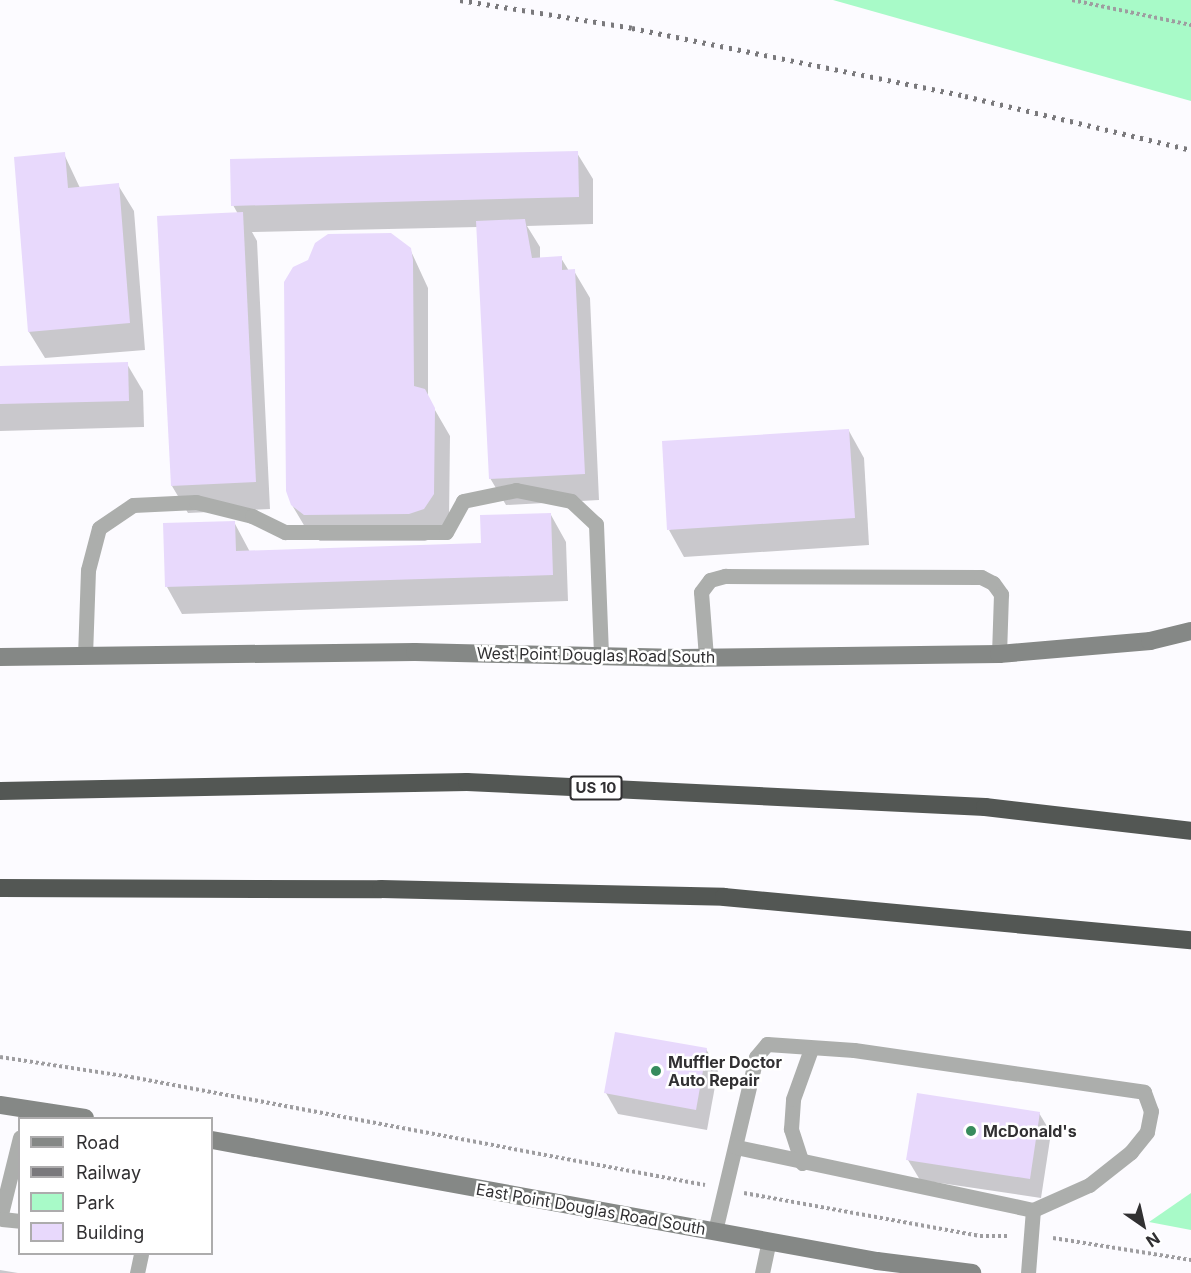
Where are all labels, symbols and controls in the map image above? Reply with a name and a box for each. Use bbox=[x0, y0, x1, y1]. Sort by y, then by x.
street label: West Point Douglas Road South bbox=[477, 643, 715, 667]
road number: US 10 bbox=[569, 776, 623, 800]
place label: Muffler Doctor Auto Repair bbox=[668, 1052, 782, 1090]
marker: Muffler Doctor Auto Repair bbox=[649, 1064, 663, 1078]
legend bbox=[18, 1117, 213, 1255]
place label: McDonald's bbox=[983, 1121, 1077, 1141]
marker: McDonald's bbox=[964, 1124, 978, 1138]
text: Road bbox=[76, 1132, 119, 1153]
text: Railway bbox=[76, 1162, 141, 1183]
street label: East Point Douglas Road South bbox=[475, 1179, 707, 1239]
text: Park bbox=[76, 1192, 115, 1213]
north arrow bbox=[1113, 1195, 1173, 1255]
text: Building bbox=[76, 1222, 144, 1243]
text: N bbox=[1142, 1228, 1164, 1252]

